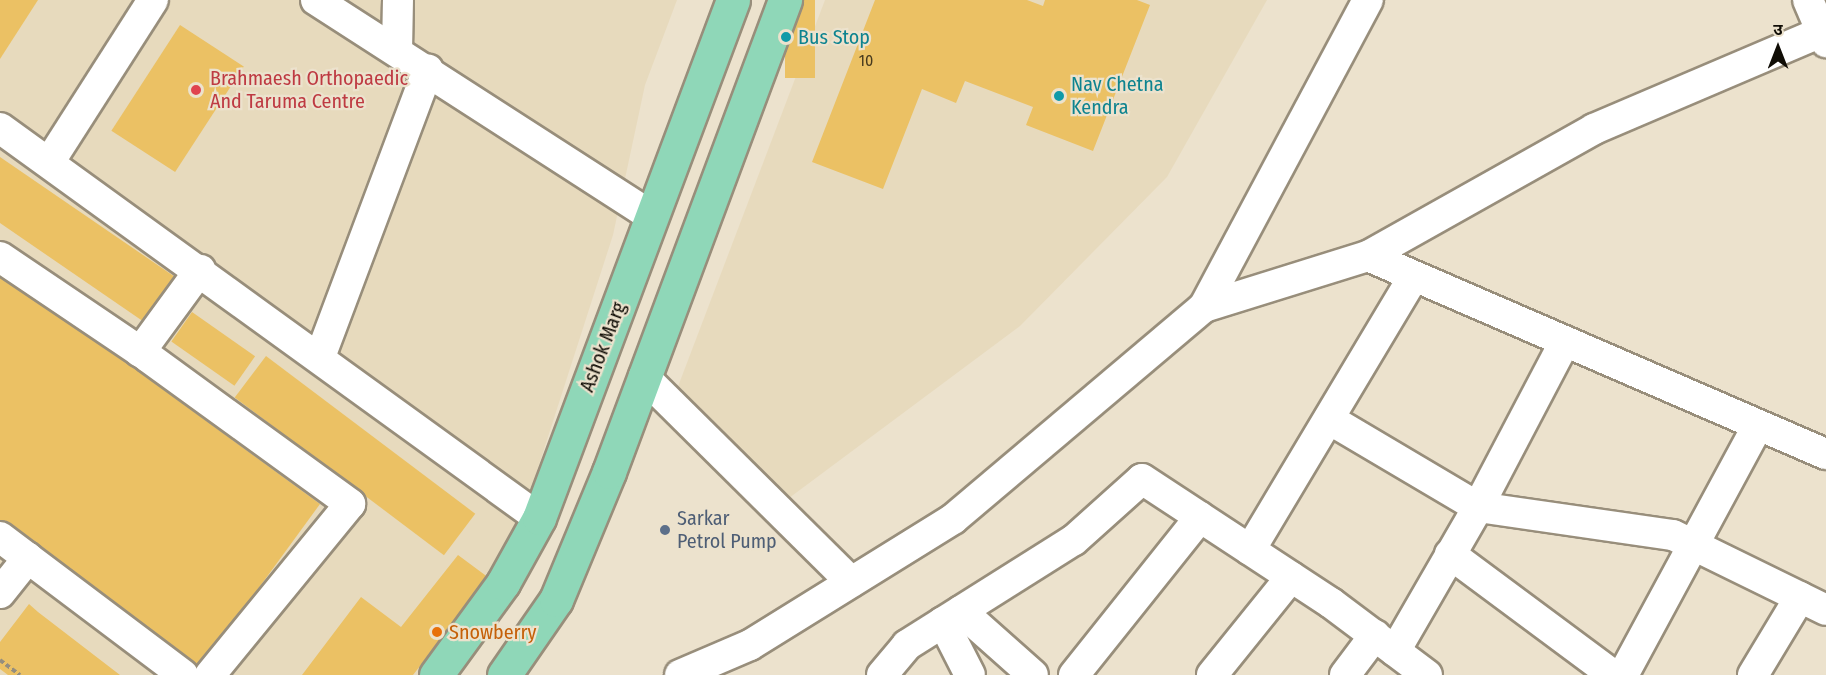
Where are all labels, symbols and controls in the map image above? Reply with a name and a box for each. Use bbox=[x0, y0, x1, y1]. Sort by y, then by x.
north arrow bbox=[1748, 18, 1808, 78]
text: उ bbox=[1773, 20, 1783, 39]
place label: Bus Stop bbox=[798, 25, 870, 49]
marker: Bus Stop bbox=[779, 30, 793, 44]
house number: 10 bbox=[859, 51, 873, 71]
place label: Brahmaesh Orthopaedic And Taruma Centre bbox=[210, 66, 408, 113]
place label: Nav Chetna Kendra bbox=[1071, 72, 1163, 119]
marker: Brahmaesh Orthopaedic And Taruma Centre bbox=[187, 81, 205, 99]
marker: Nav Chetna Kendra bbox=[1052, 89, 1066, 103]
street label: Ashok Marg bbox=[575, 299, 631, 395]
place label: Sarkar Petrol Pump bbox=[677, 506, 777, 553]
marker: Sarkar Petrol Pump bbox=[658, 523, 672, 537]
place label: Snowberry bbox=[449, 620, 536, 644]
marker: Snowberry bbox=[430, 625, 444, 639]

